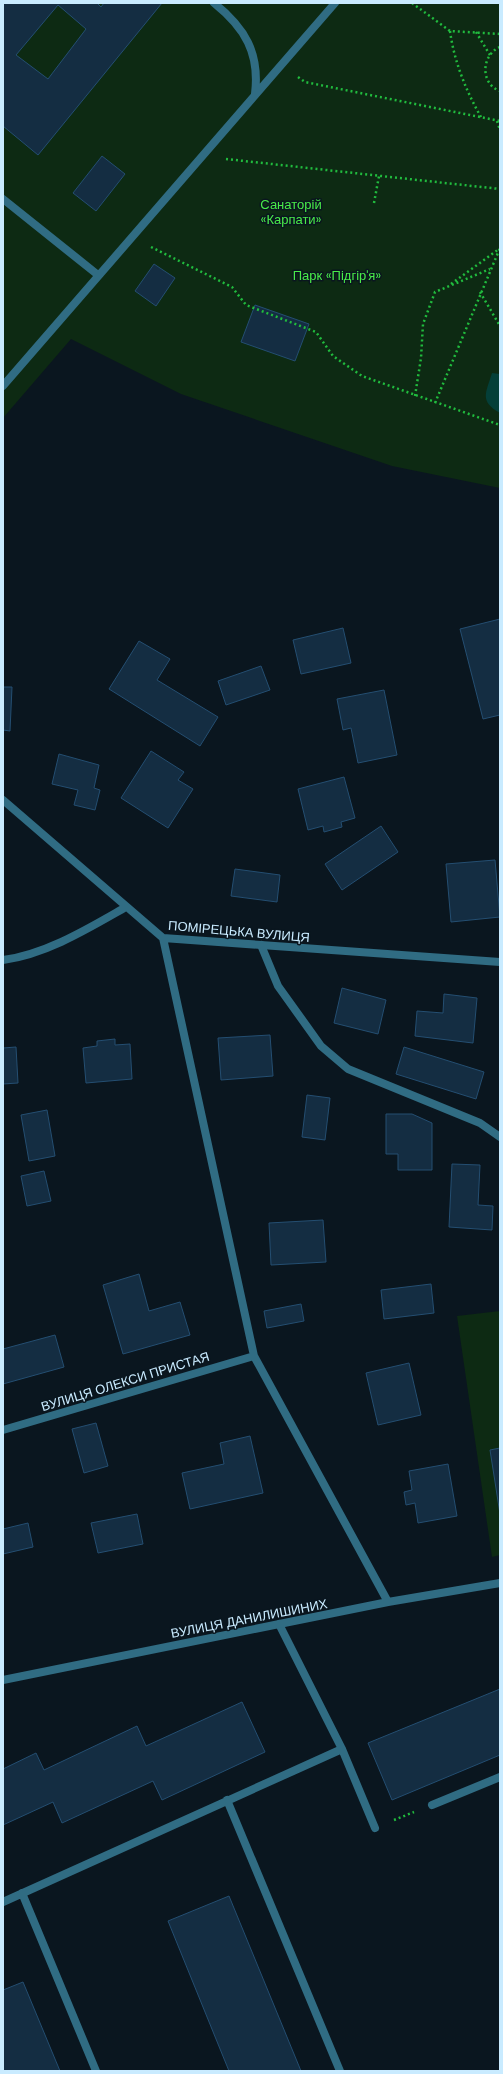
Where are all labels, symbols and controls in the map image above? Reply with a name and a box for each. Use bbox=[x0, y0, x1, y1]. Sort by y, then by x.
park label: Санаторій «Карпати» bbox=[260, 196, 322, 228]
park label: Парк «Підгір'я» bbox=[293, 267, 381, 284]
street label: ПОМІРЕЦЬКА ВУЛИЦЯ bbox=[167, 917, 310, 946]
street label: ВУЛИЦЯ ОЛЕКСИ ПРИСТАЯ bbox=[39, 1348, 211, 1415]
street label: ВУЛИЦЯ ДАНИЛИШИНИХ bbox=[169, 1595, 329, 1642]

